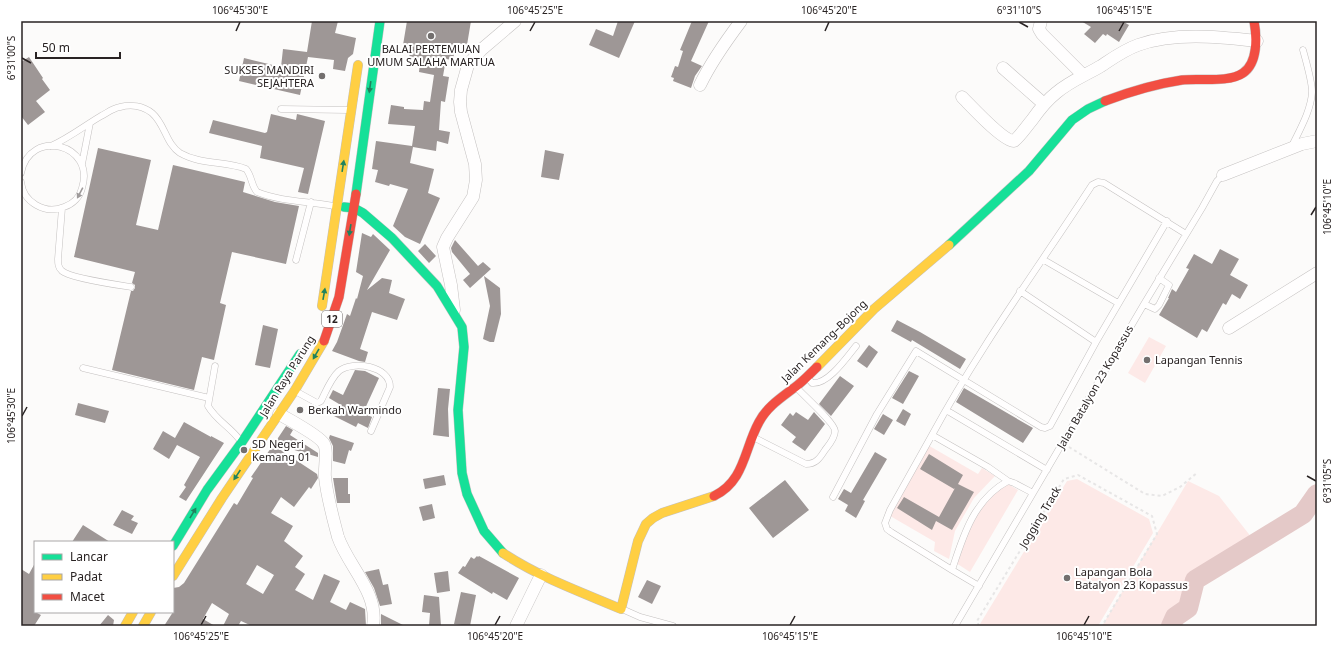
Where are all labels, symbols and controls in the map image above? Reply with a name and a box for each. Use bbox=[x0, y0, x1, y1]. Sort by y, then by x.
text: 106°45'30"E bbox=[212, 3, 268, 17]
text: 106°45'25"E bbox=[507, 3, 563, 17]
text: 106°45'20"E bbox=[801, 3, 857, 17]
text: 6°31'10"S bbox=[997, 3, 1042, 17]
text: 106°45'15"E bbox=[1096, 3, 1152, 17]
marker: BALAI PERTEMUAN UMUM SALAHA MARTUA bbox=[426, 31, 436, 41]
scale bar bbox=[36, 34, 120, 60]
text: 6°31'00"S bbox=[4, 35, 18, 80]
text: 50 m bbox=[42, 39, 70, 56]
place label: BALAI PERTEMUAN UMUM SALAHA MARTUA bbox=[367, 41, 496, 69]
place label: SUKSES MANDIRI SEJAHTERA bbox=[224, 62, 315, 90]
marker: SUKSES MANDIRI SEJAHTERA bbox=[317, 71, 327, 81]
one-way arrow bbox=[367, 81, 373, 93]
one-way arrow bbox=[340, 160, 346, 172]
text: 106°45'10"E bbox=[1320, 179, 1334, 235]
one-way arrow bbox=[77, 187, 83, 198]
one-way arrow bbox=[347, 224, 353, 236]
one-way arrow bbox=[321, 288, 327, 300]
street label: Jalan Kemang–Bojong bbox=[777, 296, 870, 386]
road number: 12 bbox=[322, 311, 342, 327]
street label: Jalan Batalyon 23 Kopassus bbox=[1052, 322, 1136, 452]
street label: Jalan Raya Parung bbox=[255, 332, 318, 420]
one-way arrow bbox=[312, 348, 319, 360]
place label: Lapangan Tennis bbox=[1155, 352, 1243, 367]
marker: Lapangan Tennis bbox=[1142, 355, 1152, 365]
text: 106°45'30"E bbox=[4, 388, 18, 444]
place label: Berkah Warmindo bbox=[308, 402, 402, 417]
marker: Berkah Warmindo bbox=[295, 405, 305, 415]
place label: SD Negeri Kemang 01 bbox=[252, 436, 310, 464]
marker: SD Negeri Kemang 01 bbox=[239, 445, 249, 455]
text: 6°31'05"S bbox=[1320, 458, 1334, 503]
one-way arrow bbox=[233, 470, 241, 480]
street label: Jogging Track bbox=[1015, 483, 1064, 551]
one-way arrow bbox=[190, 507, 197, 519]
legend bbox=[34, 541, 174, 613]
text: Lancar bbox=[70, 548, 108, 565]
place label: Lapangan Bola Batalyon 23 Kopassus bbox=[1075, 564, 1188, 592]
text: Padat bbox=[70, 568, 103, 585]
marker: Lapangan Bola Batalyon 23 Kopassus bbox=[1062, 573, 1072, 583]
text: Macet bbox=[70, 588, 105, 605]
text: 106°45'25"E bbox=[173, 629, 229, 643]
text: 106°45'20"E bbox=[467, 629, 523, 643]
text: 106°45'15"E bbox=[762, 629, 818, 643]
text: 106°45'10"E bbox=[1056, 629, 1112, 643]

